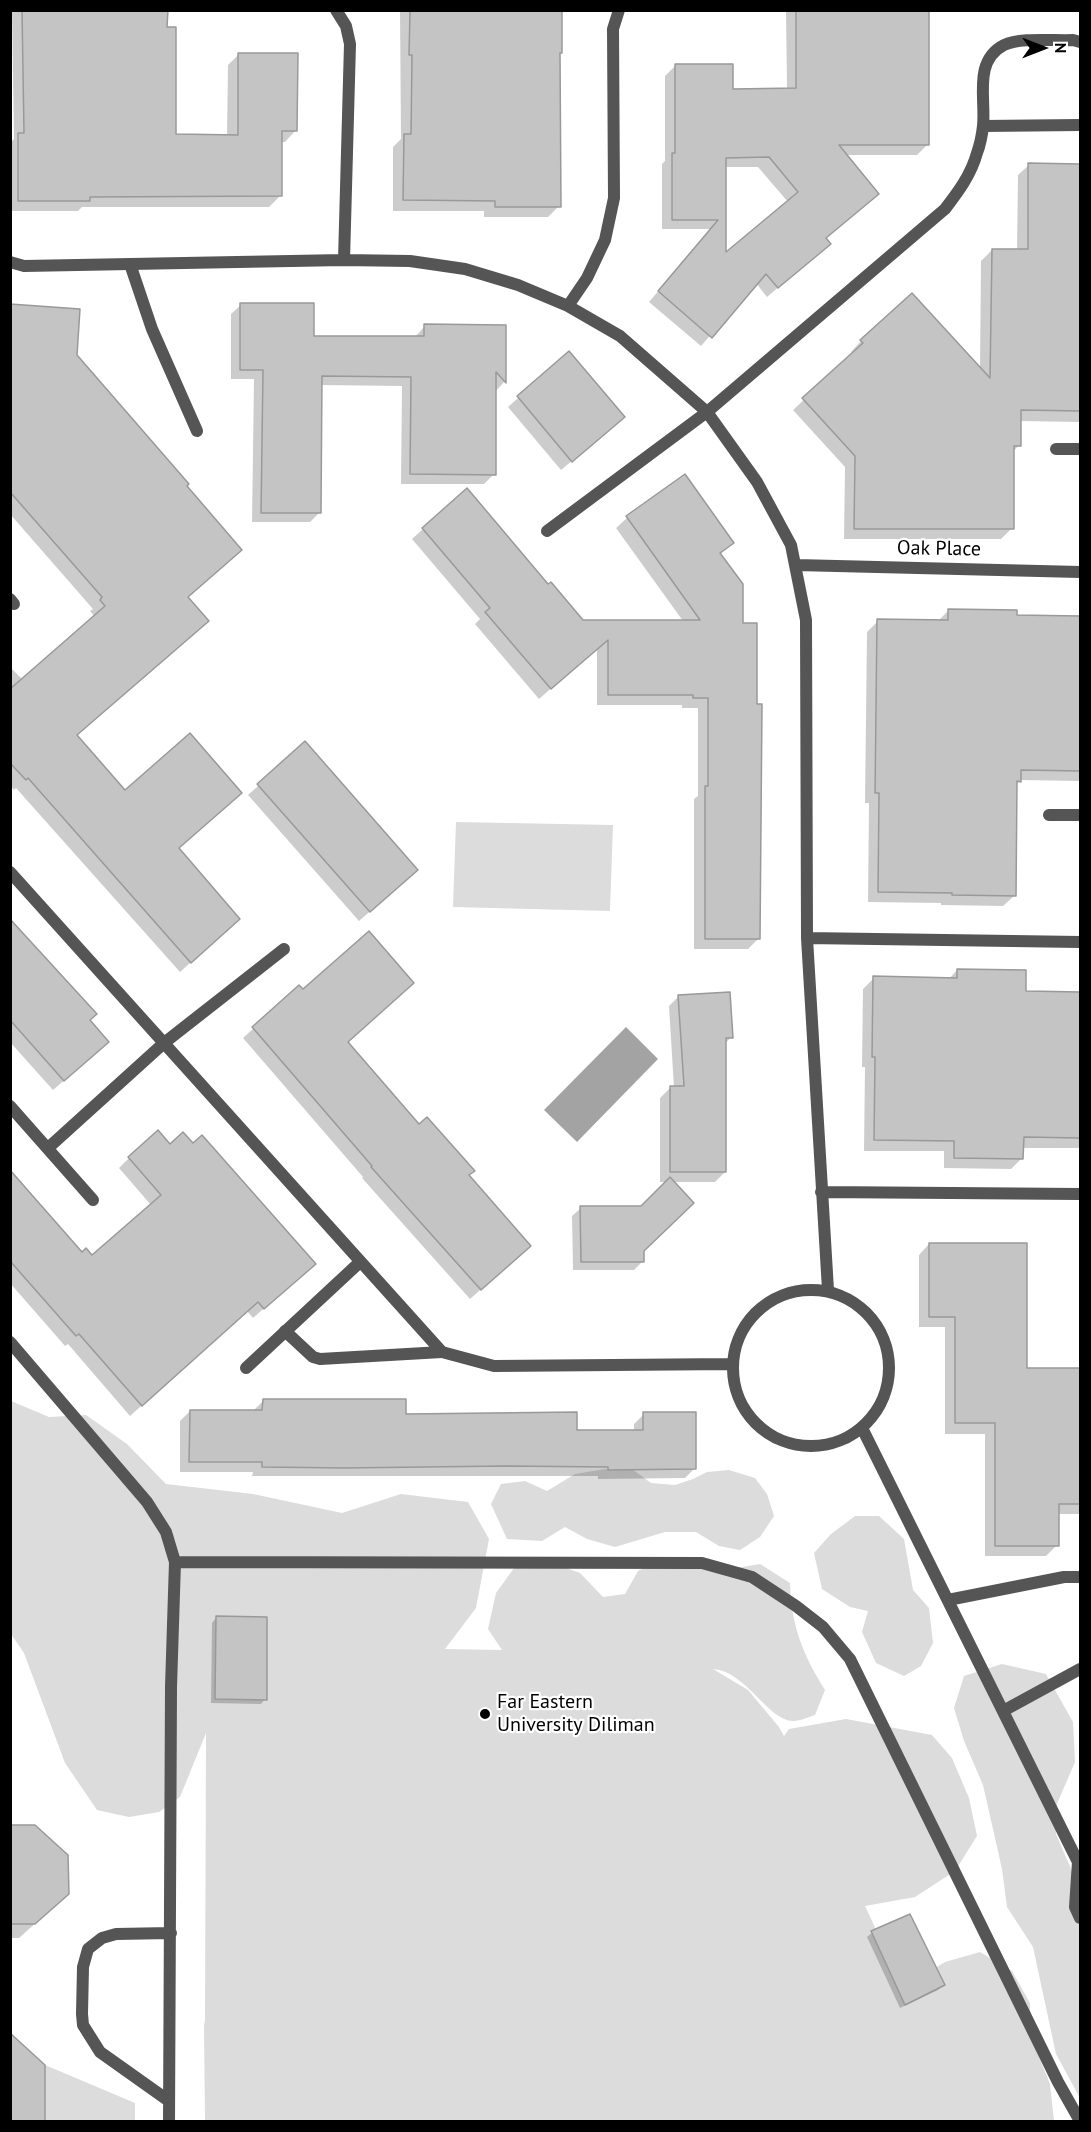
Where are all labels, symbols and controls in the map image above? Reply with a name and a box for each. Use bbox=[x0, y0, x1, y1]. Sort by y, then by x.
north arrow bbox=[1013, 18, 1073, 78]
text: N bbox=[1051, 43, 1071, 53]
street label: Oak Place bbox=[897, 536, 981, 562]
place label: Far Eastern University Diliman bbox=[497, 1690, 655, 1737]
marker: Far Eastern University Diliman bbox=[478, 1707, 492, 1721]

